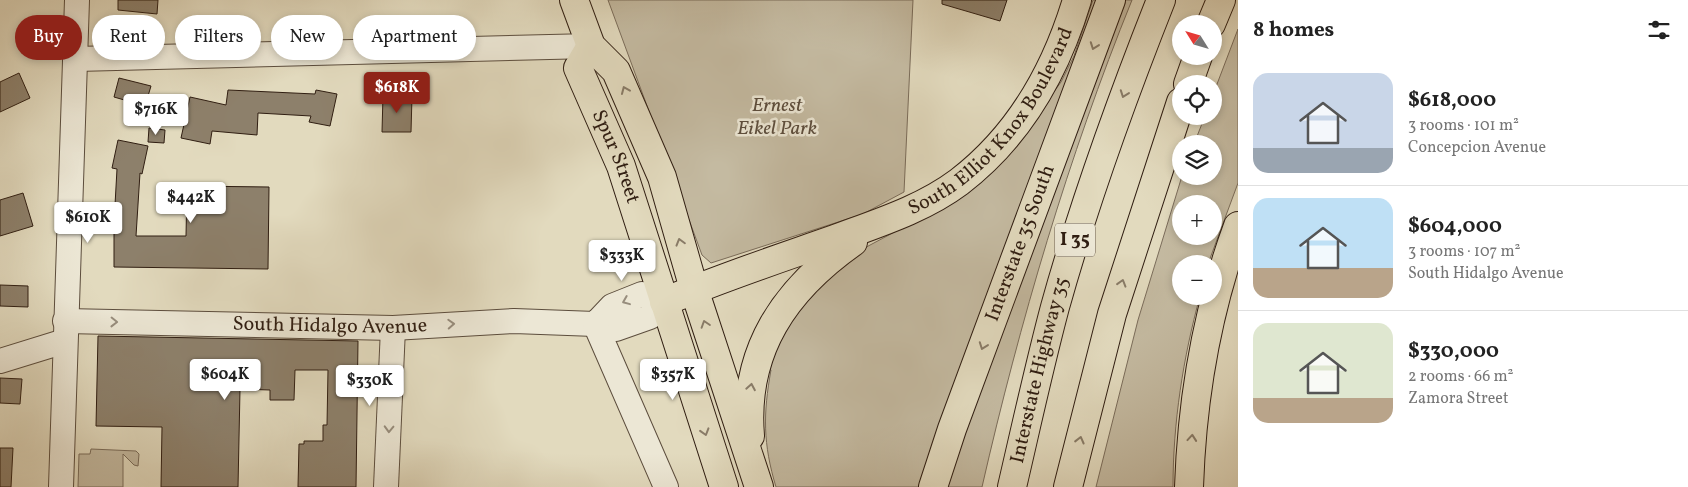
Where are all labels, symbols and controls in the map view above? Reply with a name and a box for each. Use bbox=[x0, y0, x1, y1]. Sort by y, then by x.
chip: Buy bbox=[15, 15, 82, 60]
chip: Rent bbox=[92, 15, 165, 60]
chip: Filters bbox=[175, 15, 261, 60]
chip: New bbox=[271, 15, 343, 60]
chip: Apartment bbox=[353, 15, 476, 60]
north arrow bbox=[1172, 15, 1222, 65]
map controls bbox=[1172, 15, 1222, 305]
text: 8 homes bbox=[1253, 16, 1334, 45]
icon: filters bbox=[1645, 16, 1673, 44]
street label: South Elliot Knox Boulevard bbox=[904, 23, 1081, 223]
one-way arrow bbox=[1090, 41, 1100, 49]
pin: $618K bbox=[362, 72, 432, 114]
button: locate bbox=[1172, 75, 1222, 125]
text: $618K bbox=[375, 77, 419, 99]
one-way arrow bbox=[620, 86, 631, 95]
text: $618,000 bbox=[1408, 86, 1496, 115]
one-way arrow bbox=[1120, 90, 1130, 98]
park label: Ernest Eikel Park bbox=[737, 92, 817, 143]
icon: home bbox=[1293, 93, 1353, 153]
pin: $716K bbox=[121, 94, 191, 136]
text: $716K bbox=[134, 99, 178, 121]
street label: Spur Street bbox=[584, 106, 646, 207]
text: 3 rooms · 101 m² bbox=[1408, 115, 1519, 137]
button: layers bbox=[1172, 135, 1222, 185]
text: Concepcion Avenue bbox=[1408, 137, 1546, 159]
street label: Interstate 35 South bbox=[979, 161, 1063, 326]
pin: $442K bbox=[156, 182, 226, 224]
text: $442K bbox=[167, 187, 215, 209]
button: + bbox=[1172, 195, 1222, 245]
pin: $610K bbox=[53, 202, 123, 244]
text: $610K bbox=[65, 207, 111, 229]
text: $604,000 bbox=[1408, 212, 1502, 241]
icon: home bbox=[1293, 218, 1353, 278]
road number: I 35 bbox=[1055, 224, 1095, 256]
one-way arrow bbox=[676, 239, 686, 247]
pin: $333K bbox=[587, 240, 657, 282]
text: 3 rooms · 107 m² bbox=[1408, 241, 1521, 263]
text: $333K bbox=[600, 245, 644, 267]
button: − bbox=[1172, 255, 1222, 305]
text: South Hidalgo Avenue bbox=[1408, 263, 1564, 285]
street label: Interstate Highway 35 bbox=[1004, 274, 1077, 466]
one-way arrow bbox=[1116, 279, 1126, 287]
one-way arrow bbox=[622, 294, 631, 305]
street label: South Hidalgo Avenue bbox=[232, 311, 428, 342]
one-way arrow bbox=[110, 317, 118, 328]
one-way arrow bbox=[448, 319, 456, 330]
one-way arrow bbox=[701, 321, 711, 329]
text: $330,000 bbox=[1408, 337, 1499, 366]
one-way arrow bbox=[979, 341, 989, 349]
icon: home bbox=[1293, 343, 1353, 403]
pin: $604K bbox=[190, 358, 260, 401]
pin: $357K bbox=[638, 358, 708, 401]
text: $604K bbox=[201, 364, 249, 386]
pin: $330K bbox=[335, 364, 405, 407]
text: $357K bbox=[651, 364, 695, 386]
text: 2 rooms · 66 m² bbox=[1408, 366, 1514, 388]
text: $330K bbox=[347, 370, 393, 392]
one-way arrow bbox=[746, 382, 756, 391]
text: Zamora Street bbox=[1408, 388, 1509, 410]
one-way arrow bbox=[383, 425, 394, 433]
one-way arrow bbox=[699, 427, 709, 435]
one-way arrow bbox=[1186, 434, 1197, 442]
one-way arrow bbox=[1074, 436, 1084, 444]

